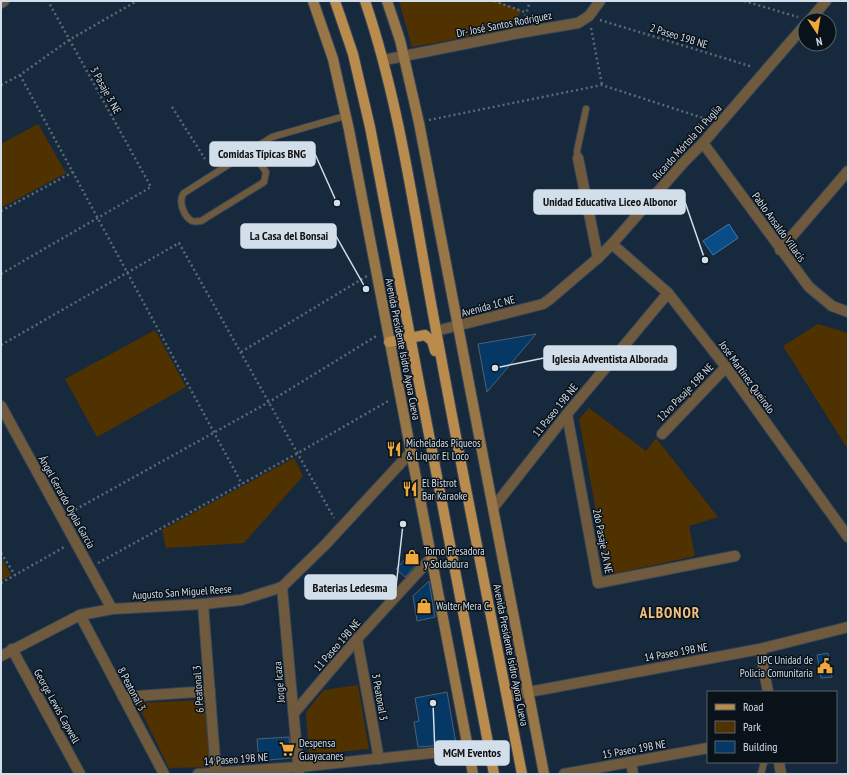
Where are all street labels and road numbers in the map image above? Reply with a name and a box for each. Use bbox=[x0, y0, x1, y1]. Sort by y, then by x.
street label: Dr- José Santos Rodríguez bbox=[455, 8, 553, 40]
street label: 2 Paseo 19B NE bbox=[648, 21, 710, 51]
street label: 3 Pasaje 3 NE bbox=[87, 64, 125, 116]
street label: Ricardo Mórtola Di Puglia bbox=[649, 101, 725, 183]
street label: Pablo Ansaldo Villacís bbox=[749, 190, 809, 265]
street label: Avenida Presidente Isidro Ayora Cueva bbox=[382, 277, 424, 421]
street label: Avenida 1C NE bbox=[460, 292, 517, 320]
street label: José Martínez Queirolo bbox=[715, 337, 778, 416]
street label: 12vo Pasaje 19B NE bbox=[654, 360, 717, 424]
street label: 11 Paseo 19B NE bbox=[529, 380, 581, 440]
street label: Ángel Gerardo Oyola García bbox=[36, 453, 98, 551]
street label: 2do Pasaje 2A NE bbox=[590, 507, 616, 575]
street label: Augusto San Miguel Reese bbox=[132, 581, 233, 602]
street label: Avenida Presidente Isidro Ayora Cueva bbox=[490, 583, 532, 727]
street label: 11 Paseo 19B NE bbox=[311, 616, 364, 674]
street label: 14 Paseo 19B NE bbox=[643, 639, 709, 665]
street label: Jorge Icaza bbox=[270, 661, 288, 704]
street label: 8 Peatonal 3 bbox=[115, 665, 149, 713]
street label: 6 Peatonal 3 bbox=[189, 665, 207, 713]
street label: George Lewis Capwell bbox=[31, 666, 83, 746]
street label: 3 Peatonal 3 bbox=[369, 672, 391, 722]
street label: 15 Paseo 19B NE bbox=[601, 736, 667, 762]
street label: 14 Paseo 19B NE bbox=[203, 750, 269, 768]

